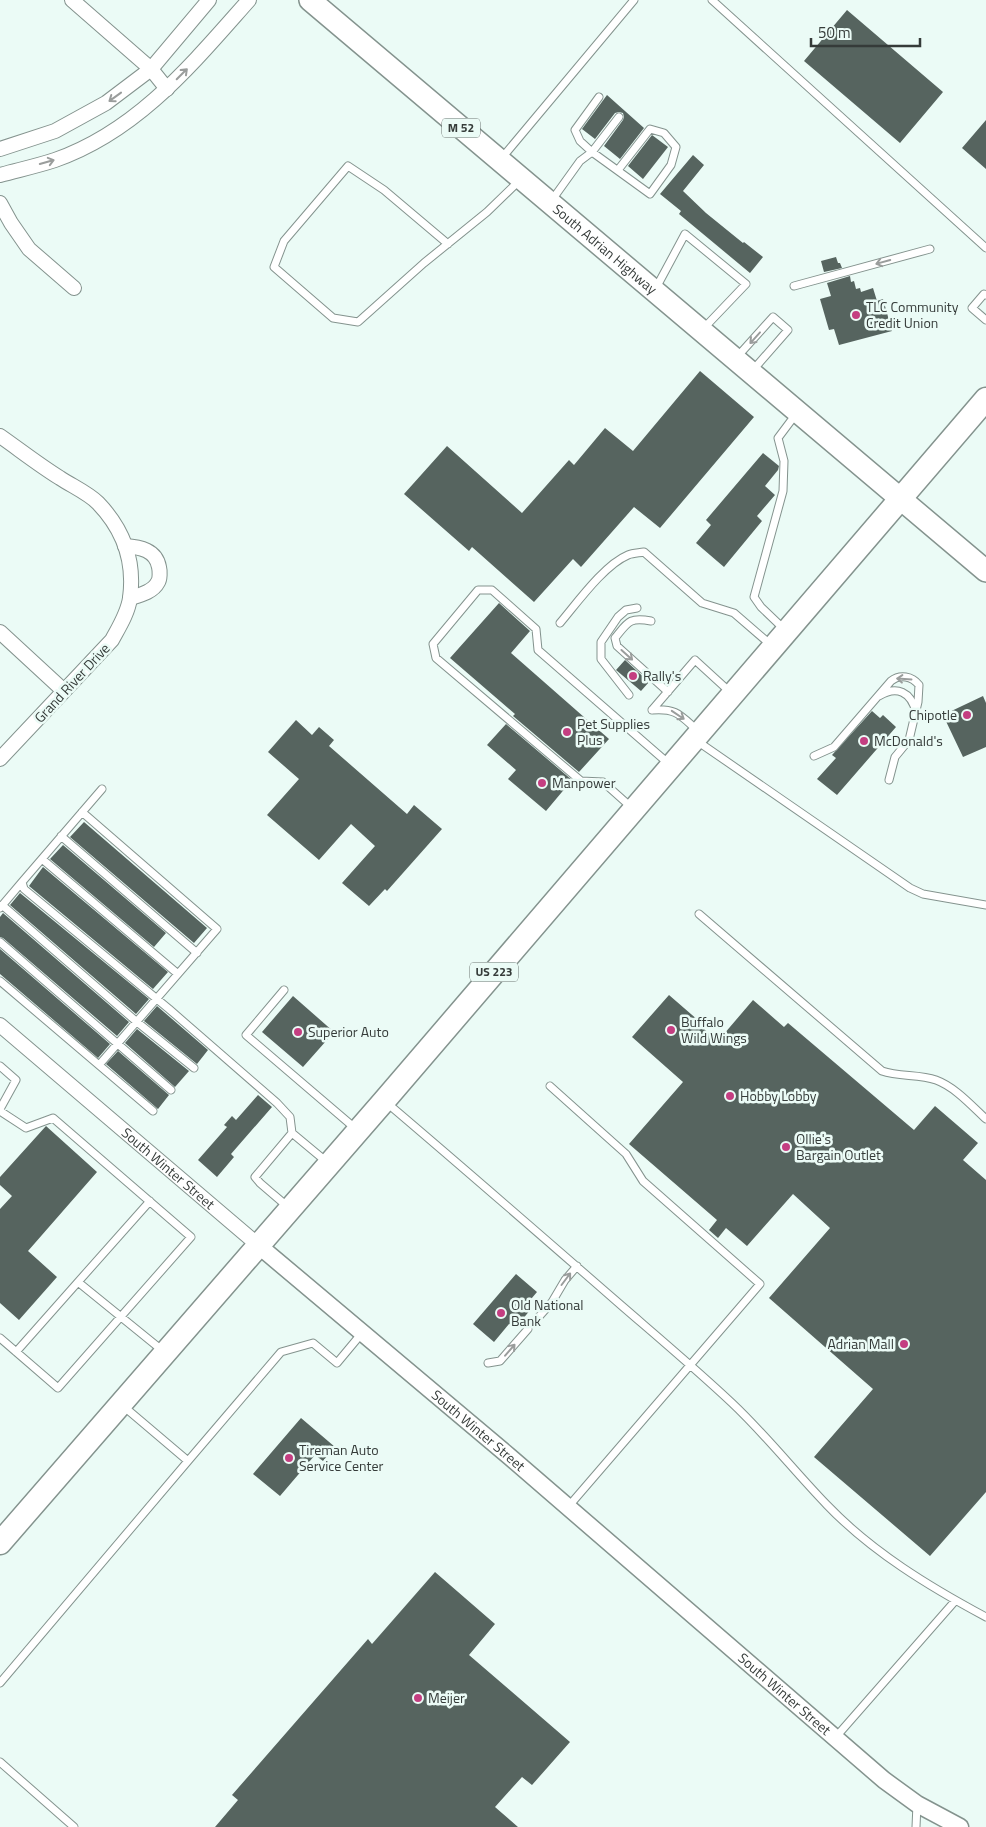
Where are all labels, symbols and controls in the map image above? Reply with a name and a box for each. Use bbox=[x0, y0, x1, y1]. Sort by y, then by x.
scale bar bbox=[811, 15, 920, 47]
text: 50 m bbox=[818, 21, 851, 44]
one-way arrow bbox=[176, 68, 188, 81]
one-way arrow bbox=[109, 91, 122, 102]
road number: M 52 bbox=[442, 119, 480, 138]
one-way arrow bbox=[39, 156, 55, 166]
street label: South Adrian Highway bbox=[548, 198, 662, 299]
one-way arrow bbox=[875, 258, 891, 267]
place label: TLC Community Credit Union bbox=[866, 296, 959, 333]
marker: TLC Community Credit Union bbox=[850, 309, 862, 321]
one-way arrow bbox=[749, 331, 760, 344]
street label: Grand River Drive bbox=[29, 638, 114, 727]
one-way arrow bbox=[621, 650, 634, 661]
place label: Rally's bbox=[643, 665, 681, 686]
marker: Rally's bbox=[627, 670, 639, 682]
one-way arrow bbox=[897, 674, 913, 683]
place label: Chipotle bbox=[909, 704, 957, 725]
marker: Chipotle bbox=[961, 709, 973, 721]
one-way arrow bbox=[671, 710, 685, 721]
place label: Pet Supplies Plus bbox=[577, 713, 650, 750]
marker: Pet Supplies Plus bbox=[561, 726, 573, 738]
place label: McDonald's bbox=[874, 730, 943, 751]
marker: McDonald's bbox=[858, 735, 870, 747]
place label: Manpower bbox=[552, 772, 616, 793]
marker: Manpower bbox=[536, 777, 548, 789]
road number: US 223 bbox=[470, 962, 518, 982]
place label: Buffalo Wild Wings bbox=[681, 1011, 747, 1048]
place label: Superior Auto bbox=[308, 1021, 389, 1042]
marker: Buffalo Wild Wings bbox=[665, 1024, 677, 1036]
marker: Superior Auto bbox=[292, 1026, 304, 1038]
place label: Hobby Lobby bbox=[740, 1085, 817, 1106]
marker: Hobby Lobby bbox=[724, 1090, 736, 1102]
street label: South Winter Street bbox=[117, 1122, 220, 1214]
place label: Ollie's Bargain Outlet bbox=[796, 1128, 881, 1165]
marker: Ollie's Bargain Outlet bbox=[780, 1141, 792, 1153]
one-way arrow bbox=[561, 1273, 572, 1286]
place label: Old National Bank bbox=[511, 1294, 584, 1331]
marker: Old National Bank bbox=[495, 1307, 507, 1319]
place label: Adrian Mall bbox=[828, 1333, 894, 1354]
marker: Adrian Mall bbox=[898, 1338, 910, 1350]
one-way arrow bbox=[504, 1343, 516, 1356]
street label: South Winter Street bbox=[427, 1384, 530, 1476]
place label: Tireman Auto Service Center bbox=[299, 1439, 383, 1476]
marker: Tireman Auto Service Center bbox=[283, 1452, 295, 1464]
street label: South Winter Street bbox=[734, 1647, 836, 1740]
place label: Meijer bbox=[428, 1687, 465, 1708]
marker: Meijer bbox=[412, 1692, 424, 1704]

